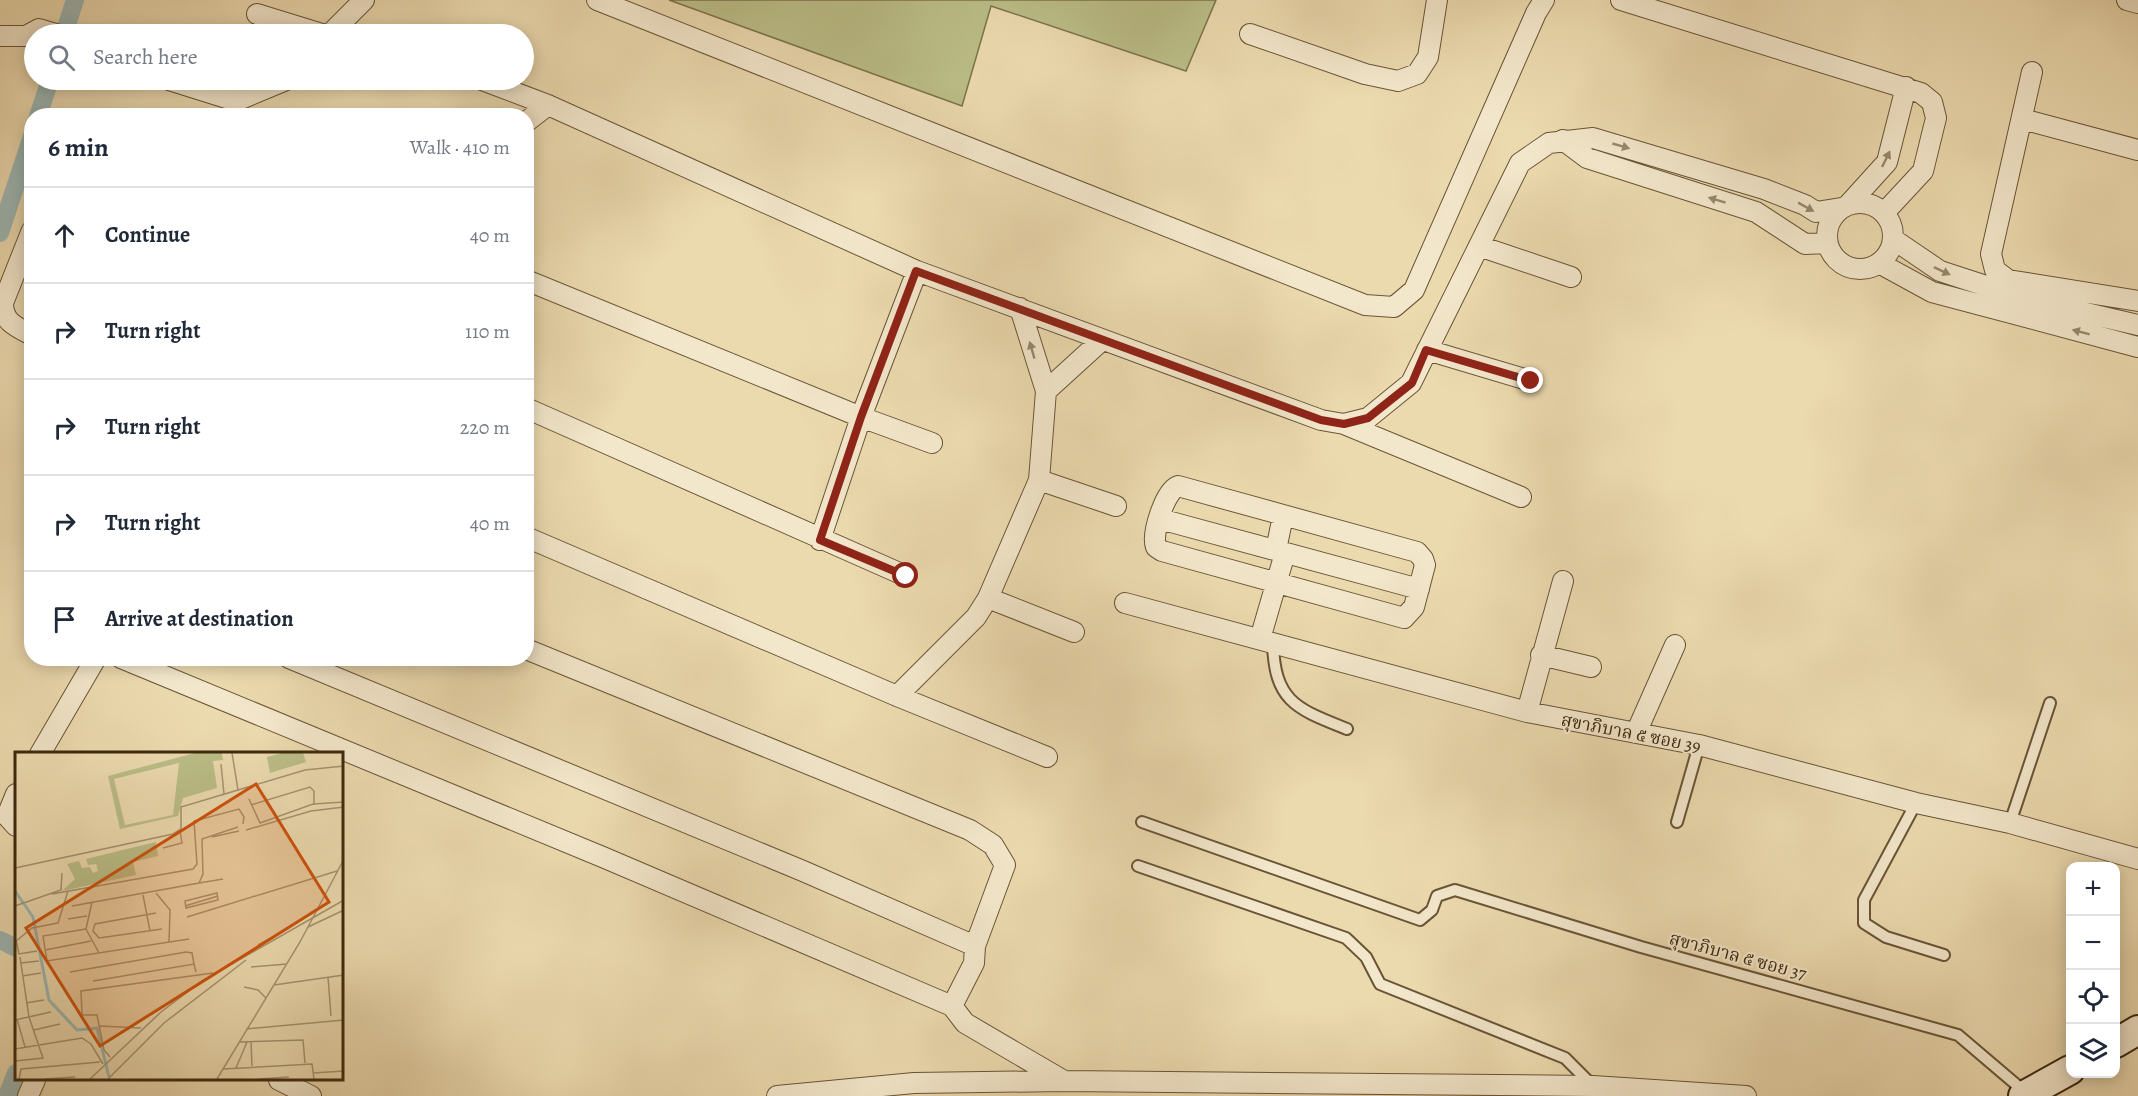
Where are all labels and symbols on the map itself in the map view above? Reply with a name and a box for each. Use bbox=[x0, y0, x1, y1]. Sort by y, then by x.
one-way arrow bbox=[1612, 142, 1630, 151]
one-way arrow bbox=[1881, 150, 1891, 168]
one-way arrow bbox=[1708, 195, 1726, 204]
one-way arrow bbox=[1797, 202, 1814, 212]
one-way arrow bbox=[1934, 266, 1951, 275]
one-way arrow bbox=[2072, 327, 2090, 336]
one-way arrow bbox=[1027, 341, 1036, 359]
route end bbox=[1517, 367, 1543, 393]
route start bbox=[892, 562, 918, 588]
street label: สุขาภิบาล ๕ ซอย 39 bbox=[1559, 708, 1703, 758]
inset map bbox=[15, 752, 344, 1081]
street label: สุขาภิบาล ๕ ซอย 37 bbox=[1667, 926, 1810, 986]

